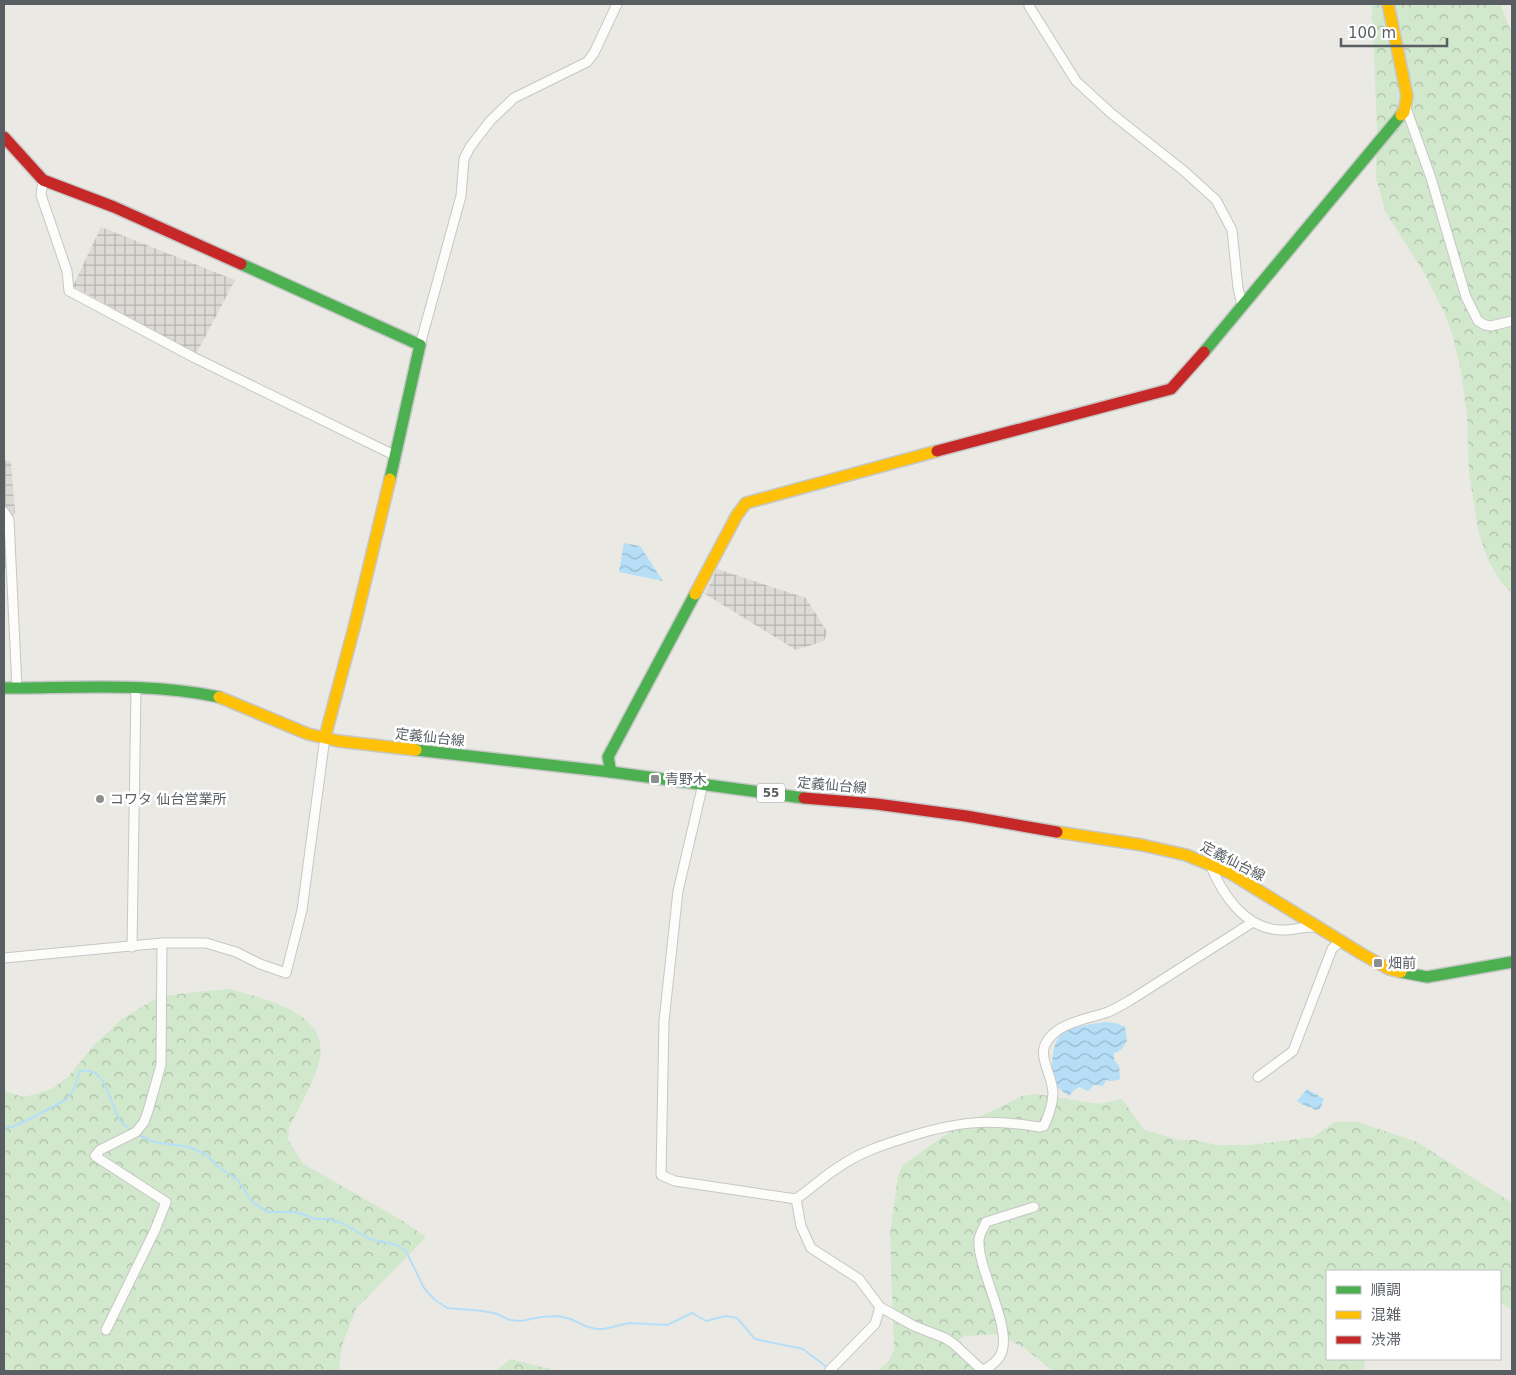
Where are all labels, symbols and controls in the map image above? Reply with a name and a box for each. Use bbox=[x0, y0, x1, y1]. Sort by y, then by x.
scale bar bbox=[1341, 15, 1447, 47]
text: 100 m bbox=[1348, 24, 1396, 42]
street label: 定義仙台線 bbox=[394, 725, 466, 749]
place label: 青野木 bbox=[665, 771, 707, 787]
marker: 青野木 bbox=[649, 773, 661, 785]
street label: 定義仙台線 bbox=[796, 774, 868, 796]
road number: 55 bbox=[757, 784, 785, 802]
place label: コワタ 仙台営業所 bbox=[110, 791, 226, 807]
marker: コワタ 仙台営業所 bbox=[94, 793, 106, 805]
street label: 定義仙台線 bbox=[1198, 838, 1268, 884]
place label: 畑前 bbox=[1388, 955, 1416, 971]
marker: 畑前 bbox=[1372, 957, 1384, 969]
legend bbox=[1326, 1270, 1501, 1360]
text: 順調 bbox=[1371, 1281, 1401, 1299]
text: 混雑 bbox=[1371, 1306, 1401, 1324]
text: 渋滞 bbox=[1371, 1331, 1401, 1349]

